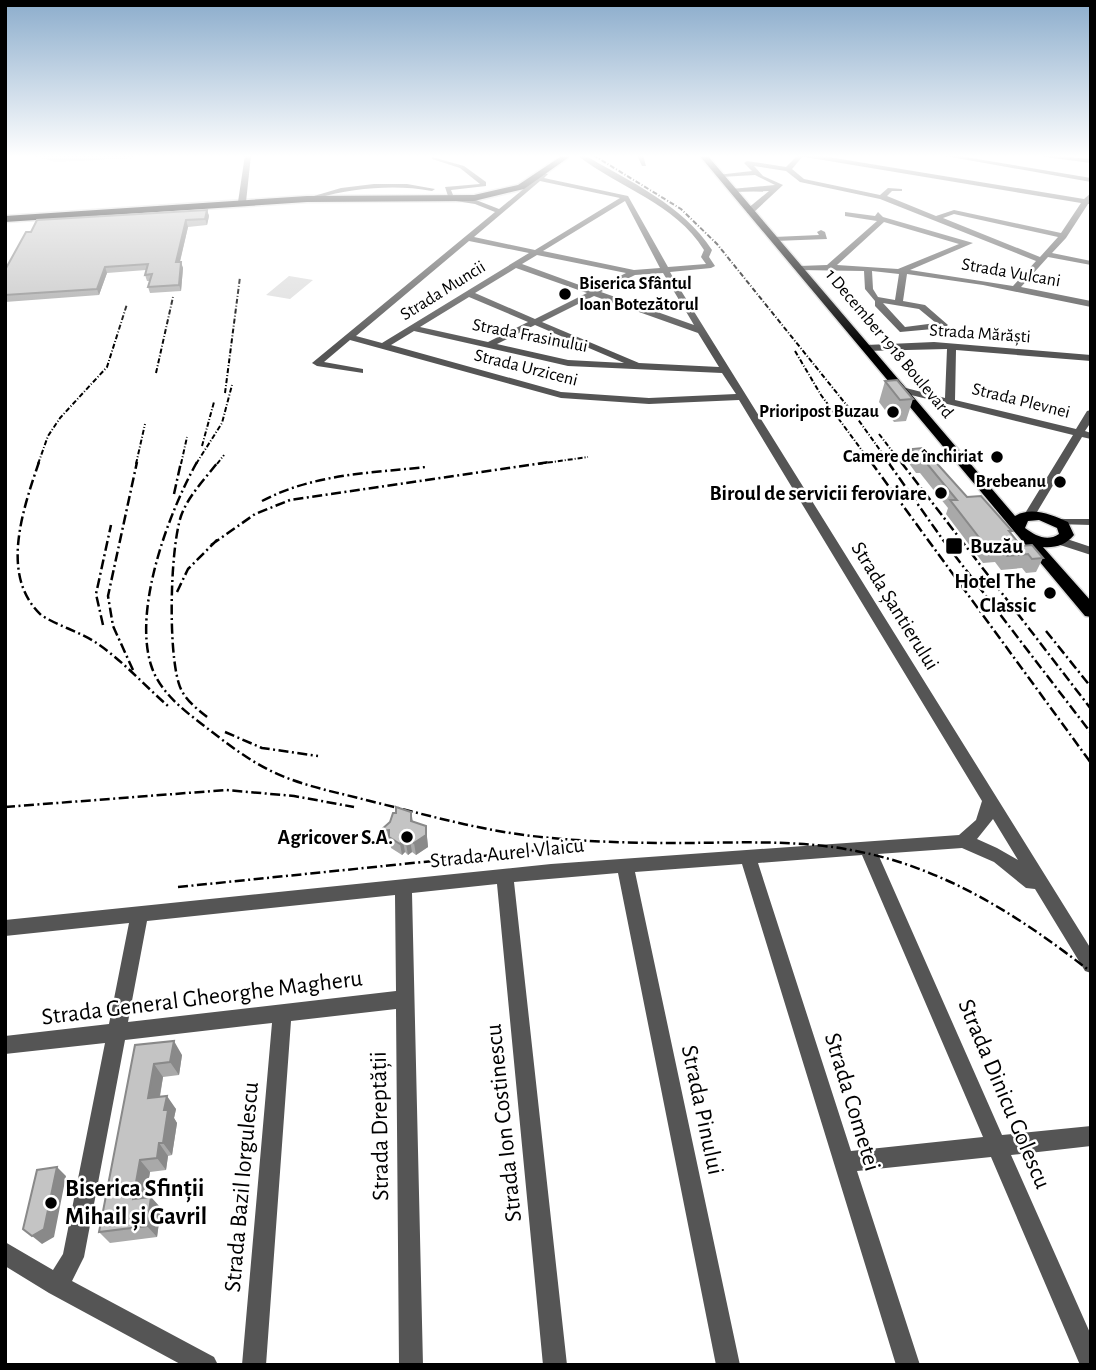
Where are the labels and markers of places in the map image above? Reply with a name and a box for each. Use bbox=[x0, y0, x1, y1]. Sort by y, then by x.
place label: Biserica Sfântul Ioan Botezătorul bbox=[579, 275, 699, 314]
marker: Biserica Sfântul Ioan Botezătorul bbox=[557, 286, 573, 302]
place label: Prioripost Buzau bbox=[759, 403, 880, 421]
marker: Prioripost Buzau bbox=[885, 404, 901, 420]
place label: Camere de închiriat bbox=[843, 448, 983, 466]
marker: Camere de închiriat bbox=[989, 449, 1005, 465]
place label: Brebeanu bbox=[976, 473, 1047, 491]
marker: Brebeanu bbox=[1052, 474, 1068, 490]
place label: Biroul de servicii feroviare bbox=[709, 483, 927, 504]
marker: Biroul de servicii feroviare bbox=[933, 485, 949, 501]
marker: Buzău bbox=[944, 536, 964, 556]
place label: Buzău bbox=[970, 536, 1023, 557]
place label: Hotel The Classic bbox=[954, 571, 1036, 616]
marker: Hotel The Classic bbox=[1042, 585, 1058, 601]
place label: Agricover S.A. bbox=[278, 827, 393, 848]
marker: Agricover S.A. bbox=[399, 829, 415, 845]
place label: Biserica Sfinții Mihail și Gavril bbox=[65, 1177, 207, 1231]
marker: Biserica Sfinții Mihail și Gavril bbox=[43, 1195, 59, 1211]

